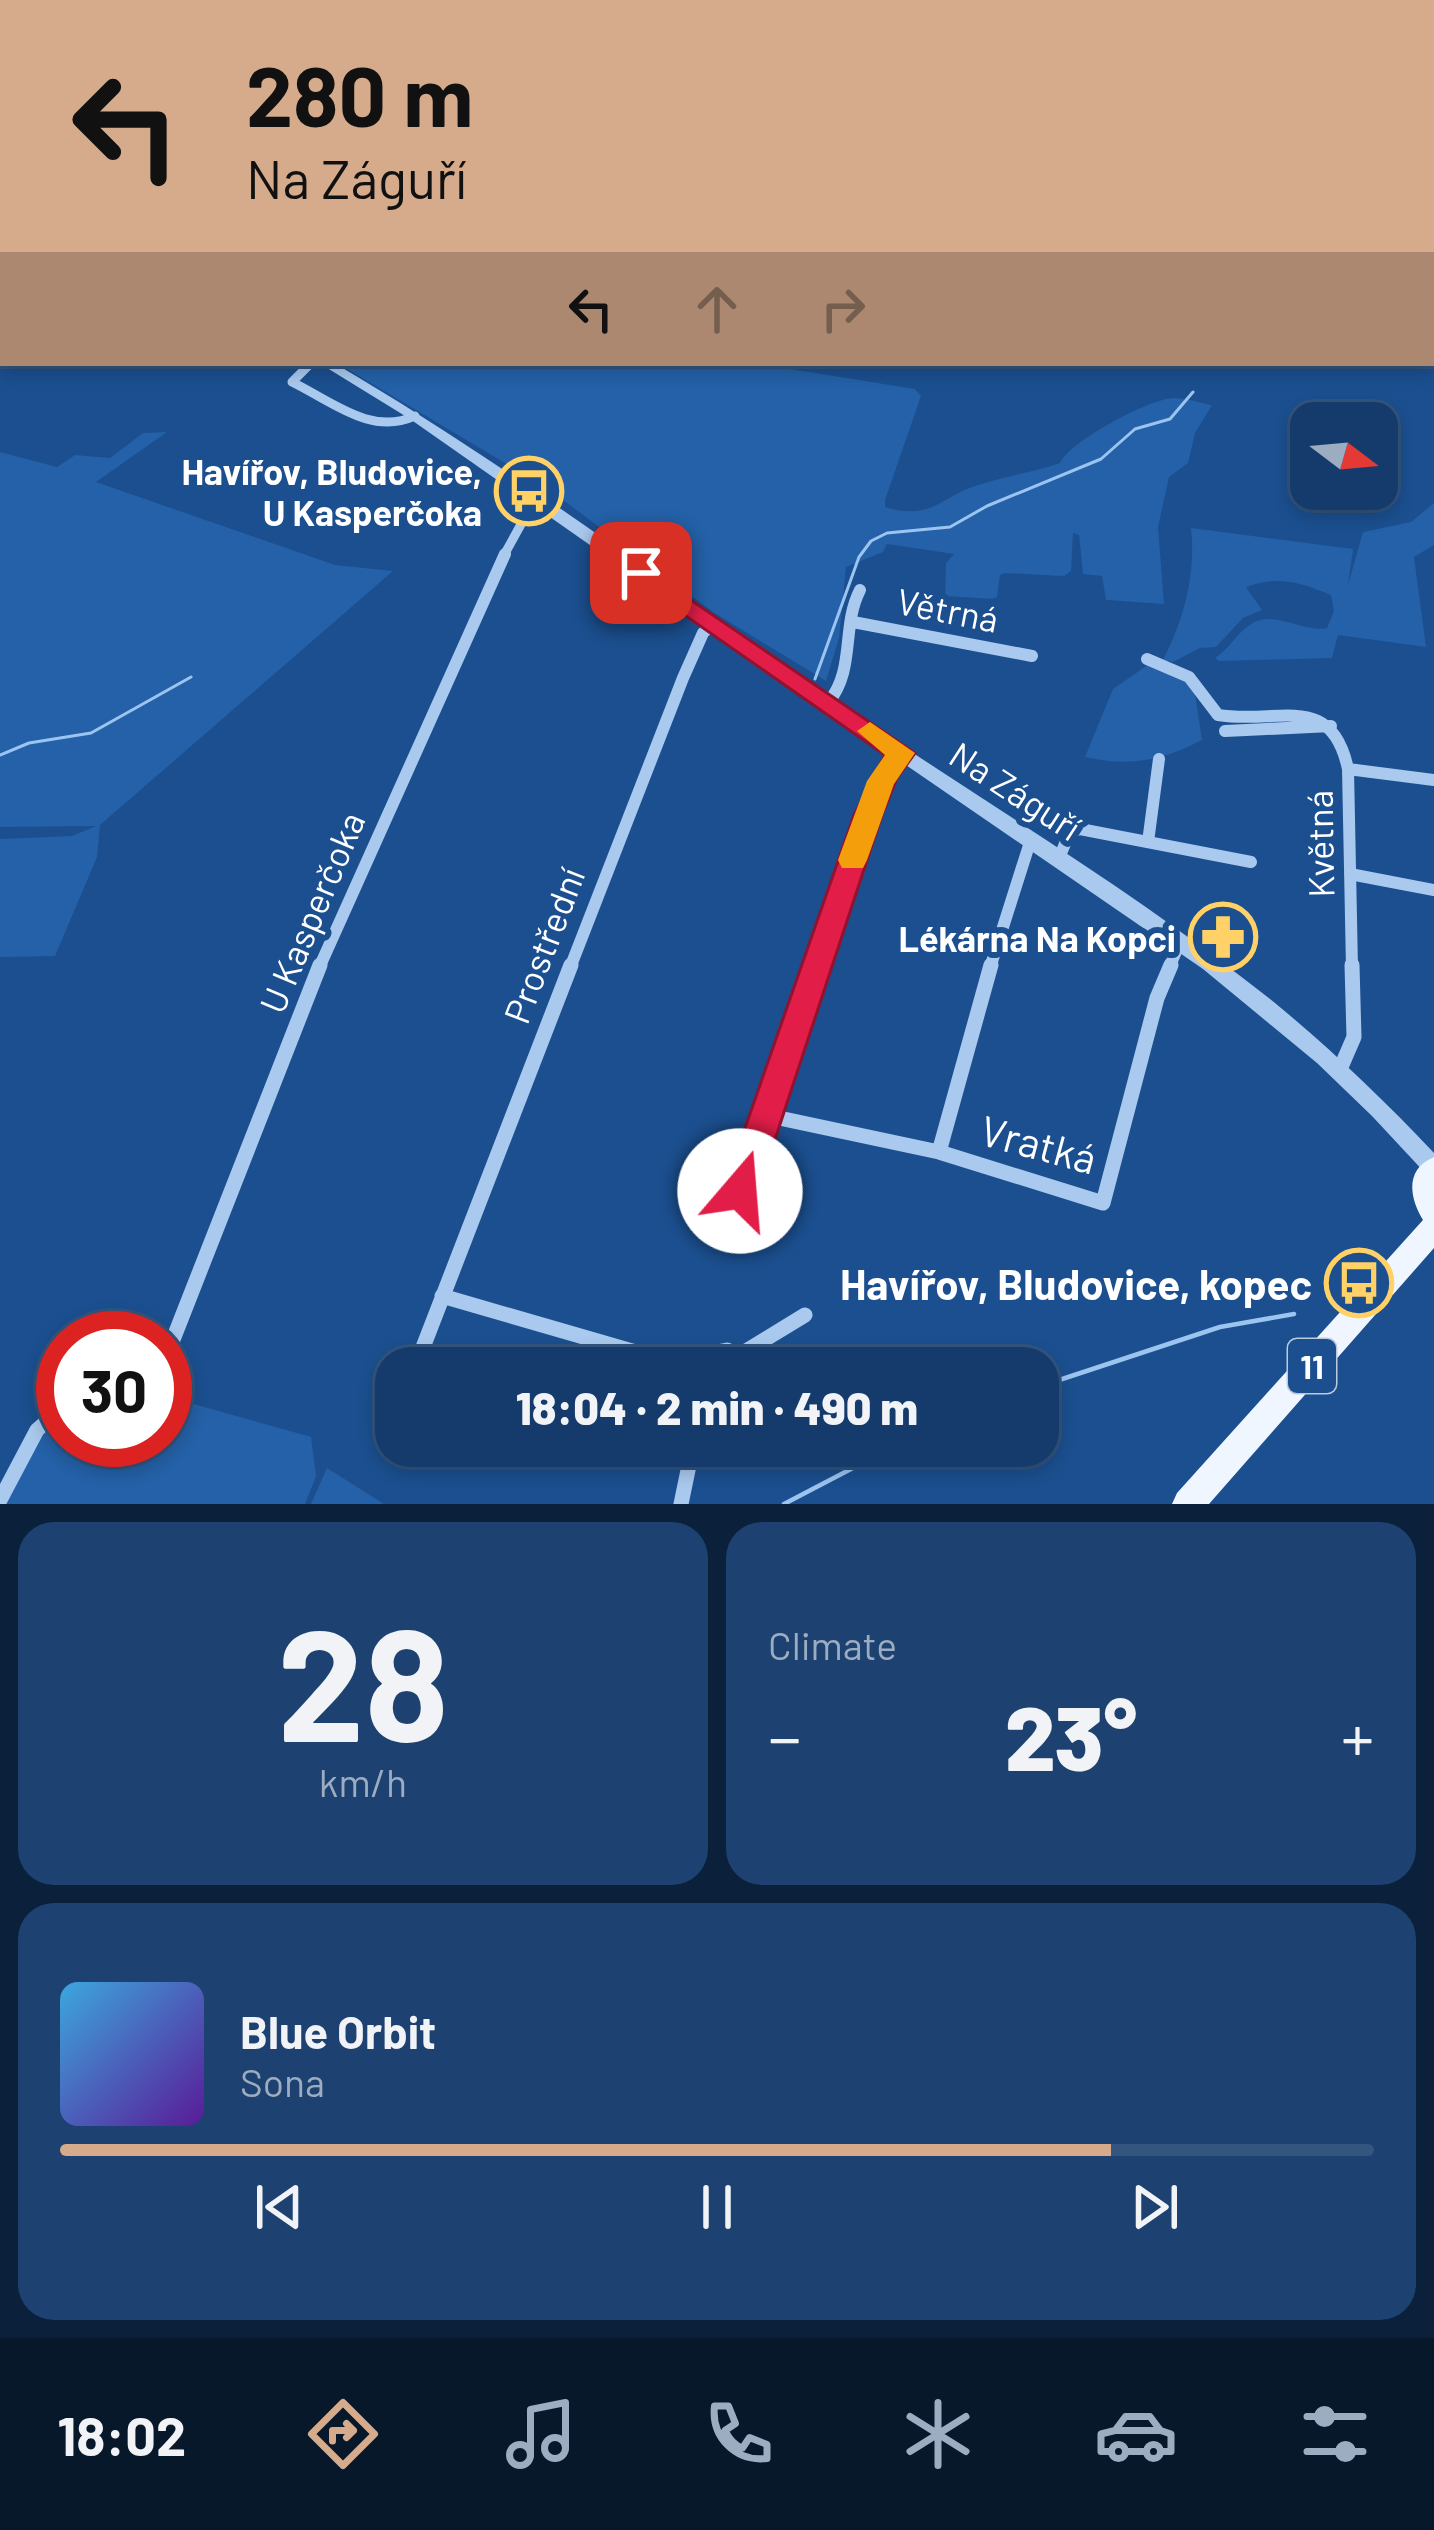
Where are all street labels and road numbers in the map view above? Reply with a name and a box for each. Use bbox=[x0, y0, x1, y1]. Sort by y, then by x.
street label: Větrná bbox=[894, 578, 1002, 640]
street label: Na Záguří bbox=[942, 732, 1090, 848]
street label: Květná bbox=[1297, 790, 1341, 898]
street label: U Kasperčoka bbox=[249, 805, 373, 1019]
street label: Prostřední bbox=[494, 861, 592, 1029]
street label: Vratká bbox=[975, 1104, 1103, 1182]
road number: 11 bbox=[1288, 1339, 1336, 1393]

